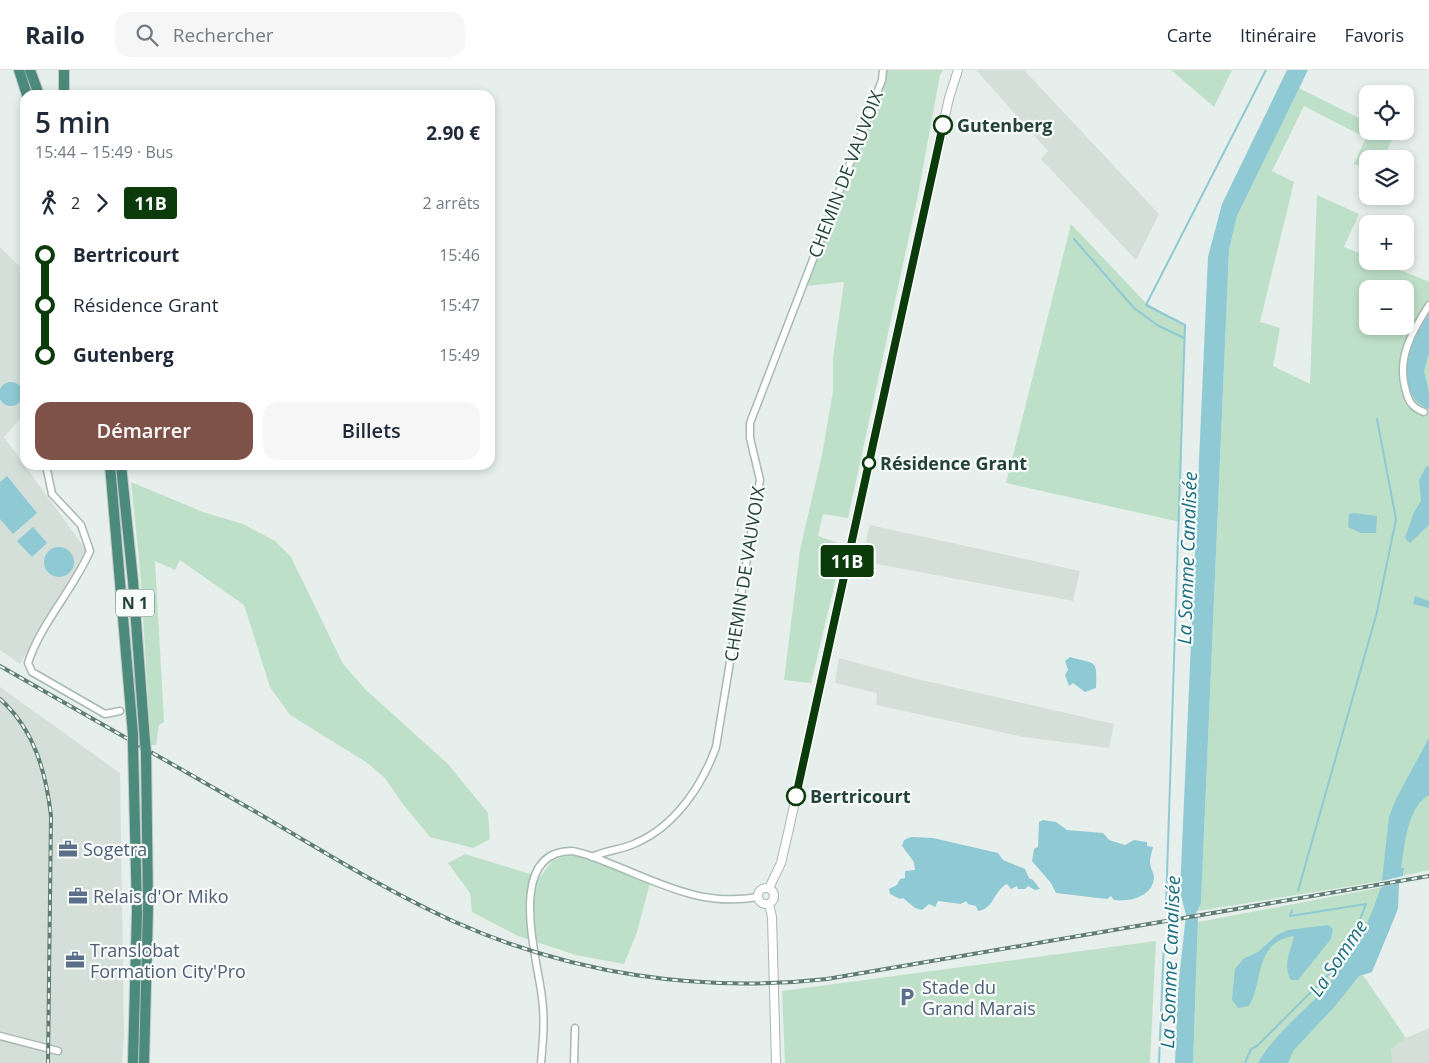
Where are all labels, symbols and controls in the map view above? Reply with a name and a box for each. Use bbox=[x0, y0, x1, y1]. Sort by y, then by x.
search box bbox=[115, 12, 465, 57]
text: Railo bbox=[25, 18, 85, 51]
icon: search bbox=[133, 21, 161, 49]
text: Rechercher bbox=[173, 22, 274, 48]
text: Carte bbox=[1167, 23, 1212, 47]
text: Itinéraire bbox=[1240, 23, 1316, 47]
text: Favoris bbox=[1344, 23, 1404, 47]
map controls bbox=[1359, 85, 1414, 335]
button: locate bbox=[1359, 85, 1414, 140]
street label: CHEMIN DE VAUVOIX bbox=[802, 86, 888, 261]
text: 5 min bbox=[35, 103, 111, 141]
place label: Gutenberg bbox=[957, 113, 1053, 137]
marker: Gutenberg bbox=[933, 115, 953, 135]
text: 2.90 € bbox=[426, 120, 480, 146]
text: 15:44 – 15:49 · Bus bbox=[35, 141, 173, 163]
button: layers bbox=[1359, 150, 1414, 205]
icon: walk bbox=[35, 189, 63, 217]
icon: forward bbox=[88, 189, 116, 217]
text: 11B bbox=[134, 191, 167, 215]
text: 2 bbox=[71, 192, 80, 214]
text: 2 arrêts bbox=[422, 192, 480, 214]
button: + bbox=[1359, 215, 1414, 270]
text: Bertricourt bbox=[73, 242, 179, 268]
text: 15:46 bbox=[439, 244, 480, 266]
button: − bbox=[1359, 280, 1414, 335]
text: Résidence Grant bbox=[73, 292, 218, 318]
text: 15:47 bbox=[439, 294, 480, 316]
text: Gutenberg bbox=[73, 342, 174, 368]
text: 15:49 bbox=[439, 344, 480, 366]
button: Démarrer bbox=[35, 402, 253, 460]
button: Billets bbox=[263, 402, 480, 460]
place label: Résidence Grant bbox=[880, 451, 1027, 475]
marker: Résidence Grant bbox=[862, 456, 876, 470]
water label: La Somme Canalisée bbox=[1171, 471, 1203, 645]
street label: CHEMIN DE VAUVOIX bbox=[718, 484, 770, 663]
line badge: 11B bbox=[818, 545, 876, 577]
text: 11B bbox=[831, 549, 863, 573]
road number: N 1 bbox=[116, 590, 154, 616]
place label: Bertricourt bbox=[810, 784, 911, 808]
marker: Bertricourt bbox=[786, 786, 806, 806]
place label: Sogetra bbox=[83, 837, 147, 861]
office icon: Sogetra bbox=[57, 838, 79, 860]
water label: La Somme Canalisée bbox=[1154, 875, 1186, 1049]
place label: Relais d'Or Miko bbox=[93, 884, 229, 908]
office icon: Relais d'Or Miko bbox=[67, 885, 89, 907]
water label: La Somme bbox=[1303, 914, 1373, 1002]
place label: Translobat Formation City'Pro bbox=[90, 938, 246, 983]
office icon: Translobat Formation City'Pro bbox=[64, 949, 86, 971]
place label: Stade du Grand Marais bbox=[922, 975, 1036, 1020]
parking icon: Stade du Grand Marais bbox=[896, 986, 918, 1008]

